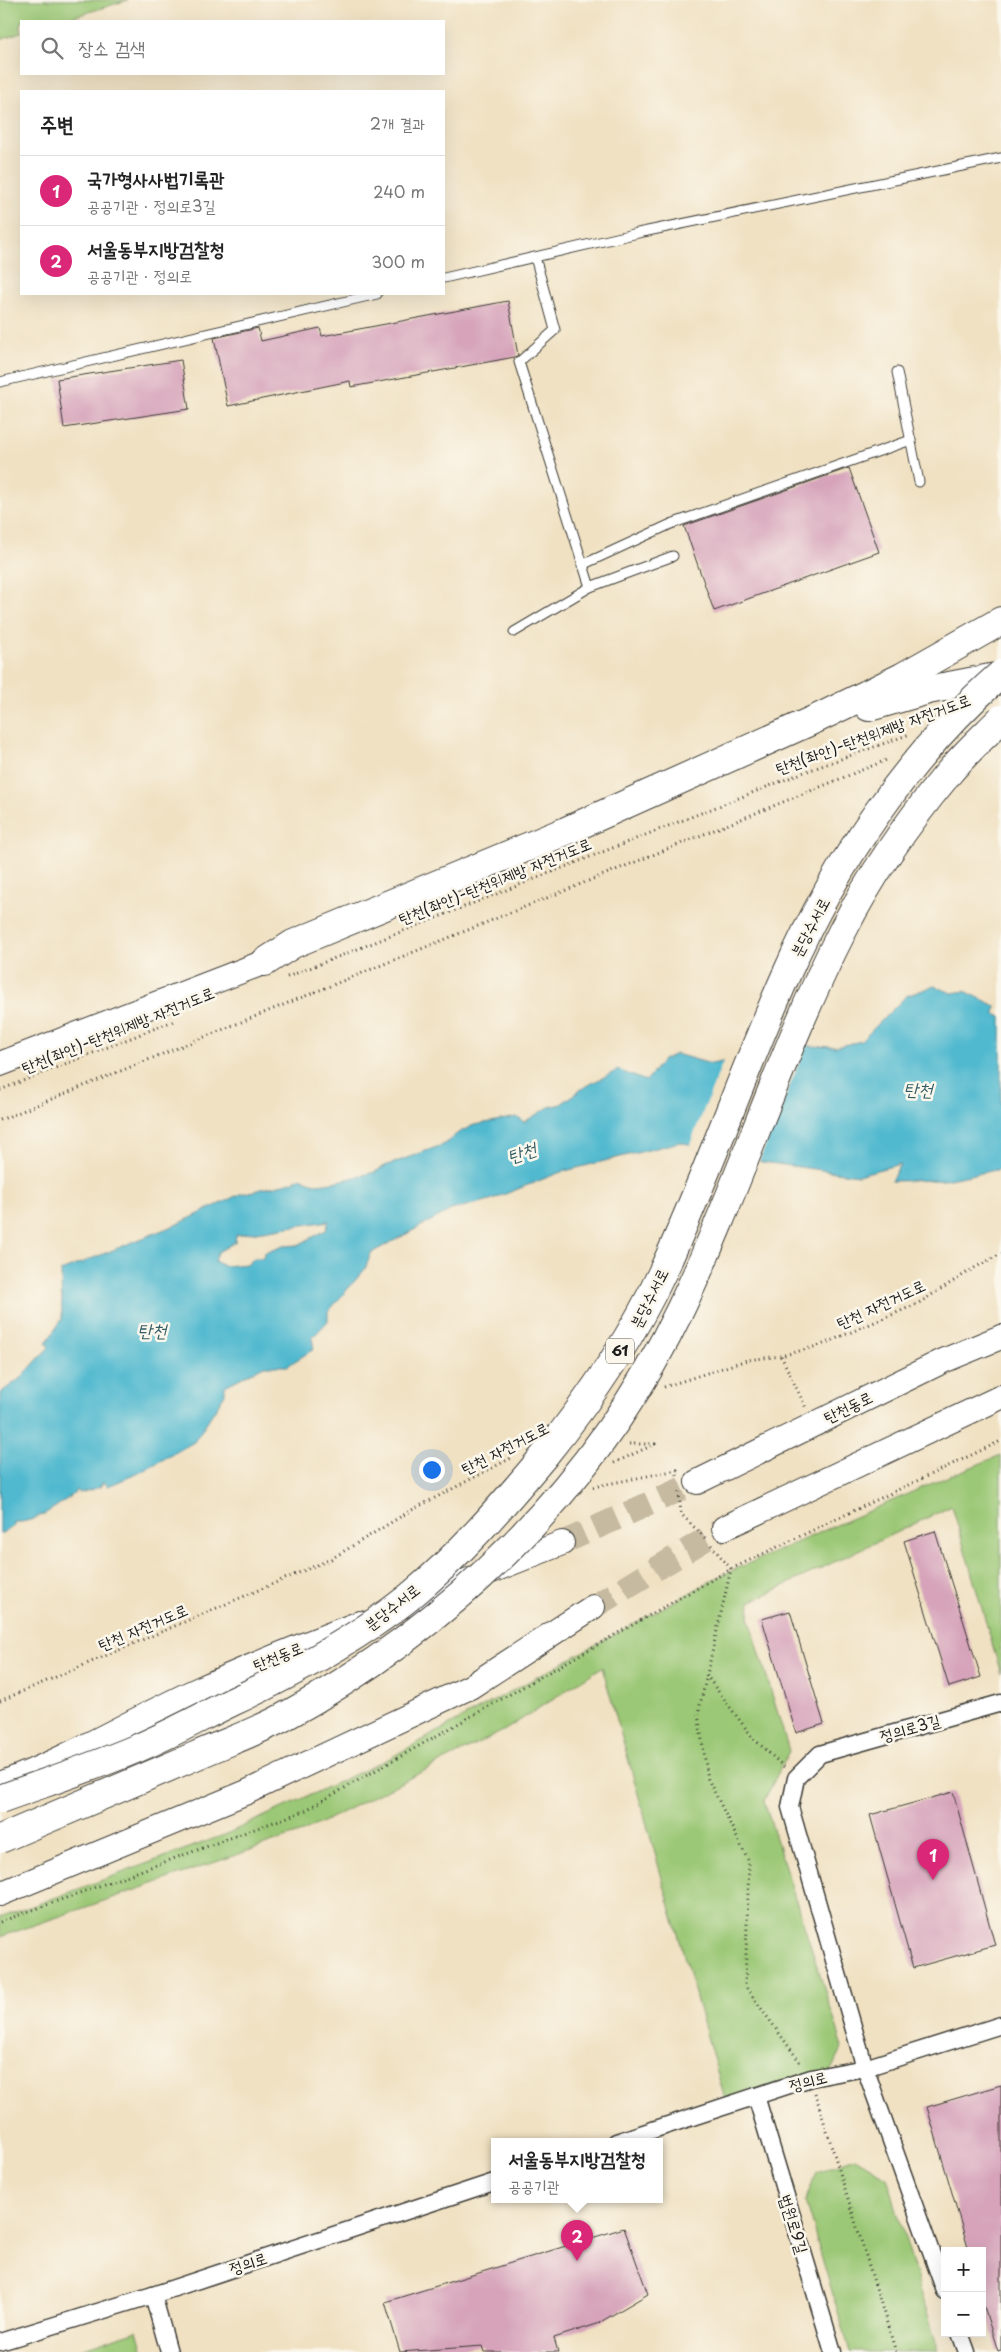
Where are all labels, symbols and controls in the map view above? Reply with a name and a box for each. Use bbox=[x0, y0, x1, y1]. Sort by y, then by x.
search box bbox=[20, 20, 445, 75]
text: 장소 검색 bbox=[78, 33, 145, 61]
icon: search bbox=[38, 34, 66, 62]
text: 주변 bbox=[40, 107, 74, 139]
text: 2개 결과 bbox=[370, 111, 425, 135]
text: 국가형사사법기록관 bbox=[87, 164, 225, 192]
text: 1 bbox=[52, 179, 60, 203]
text: 240 m bbox=[373, 179, 425, 203]
text: 공공기관 · 정의로3길 bbox=[87, 193, 216, 217]
text: 서울동부지방검찰청 bbox=[87, 234, 225, 262]
text: 2 bbox=[50, 249, 62, 273]
text: 300 m bbox=[371, 249, 425, 273]
text: 공공기관 · 정의로 bbox=[87, 263, 192, 287]
street label: 탄천(좌안)-탄천위제방 자전거도로 bbox=[772, 687, 973, 780]
street label: 탄천(좌안)-탄천위제방 자전거도로 bbox=[395, 830, 595, 930]
street label: 분당수서로 bbox=[783, 892, 835, 961]
street label: 탄천(좌안)-탄천위제방 자전거도로 bbox=[18, 979, 218, 1079]
water label: 탄천 bbox=[903, 1075, 934, 1102]
water label: 탄천 bbox=[503, 1134, 541, 1169]
street label: 분당수서로 bbox=[623, 1263, 673, 1332]
street label: 탄천 자전거도로 bbox=[832, 1272, 929, 1334]
water label: 탄천 bbox=[138, 1316, 168, 1343]
road number: 61 bbox=[606, 1338, 634, 1364]
street label: 탄천동로 bbox=[819, 1384, 876, 1428]
street label: 탄천 자전거도로 bbox=[457, 1415, 552, 1479]
your location bbox=[419, 1457, 445, 1483]
street label: 분당수서로 bbox=[359, 1577, 424, 1635]
street label: 탄천 자전거도로 bbox=[94, 1596, 191, 1656]
street label: 탄천동로 bbox=[249, 1634, 306, 1676]
street label: 정의로3길 bbox=[877, 1707, 943, 1747]
pin: 1 bbox=[917, 1839, 949, 1880]
street label: 정의로 bbox=[786, 2063, 830, 2097]
popup bbox=[491, 2138, 663, 2203]
text: 서울동부지방검찰청 bbox=[508, 2144, 646, 2172]
text: 공공기관 bbox=[508, 2173, 560, 2197]
street label: 법원로9길 bbox=[775, 2191, 815, 2256]
pin: 2 bbox=[561, 2220, 593, 2261]
street label: 정의로 bbox=[226, 2245, 270, 2279]
map controls bbox=[941, 2247, 986, 2337]
button: + bbox=[941, 2247, 986, 2292]
button: − bbox=[941, 2292, 986, 2337]

